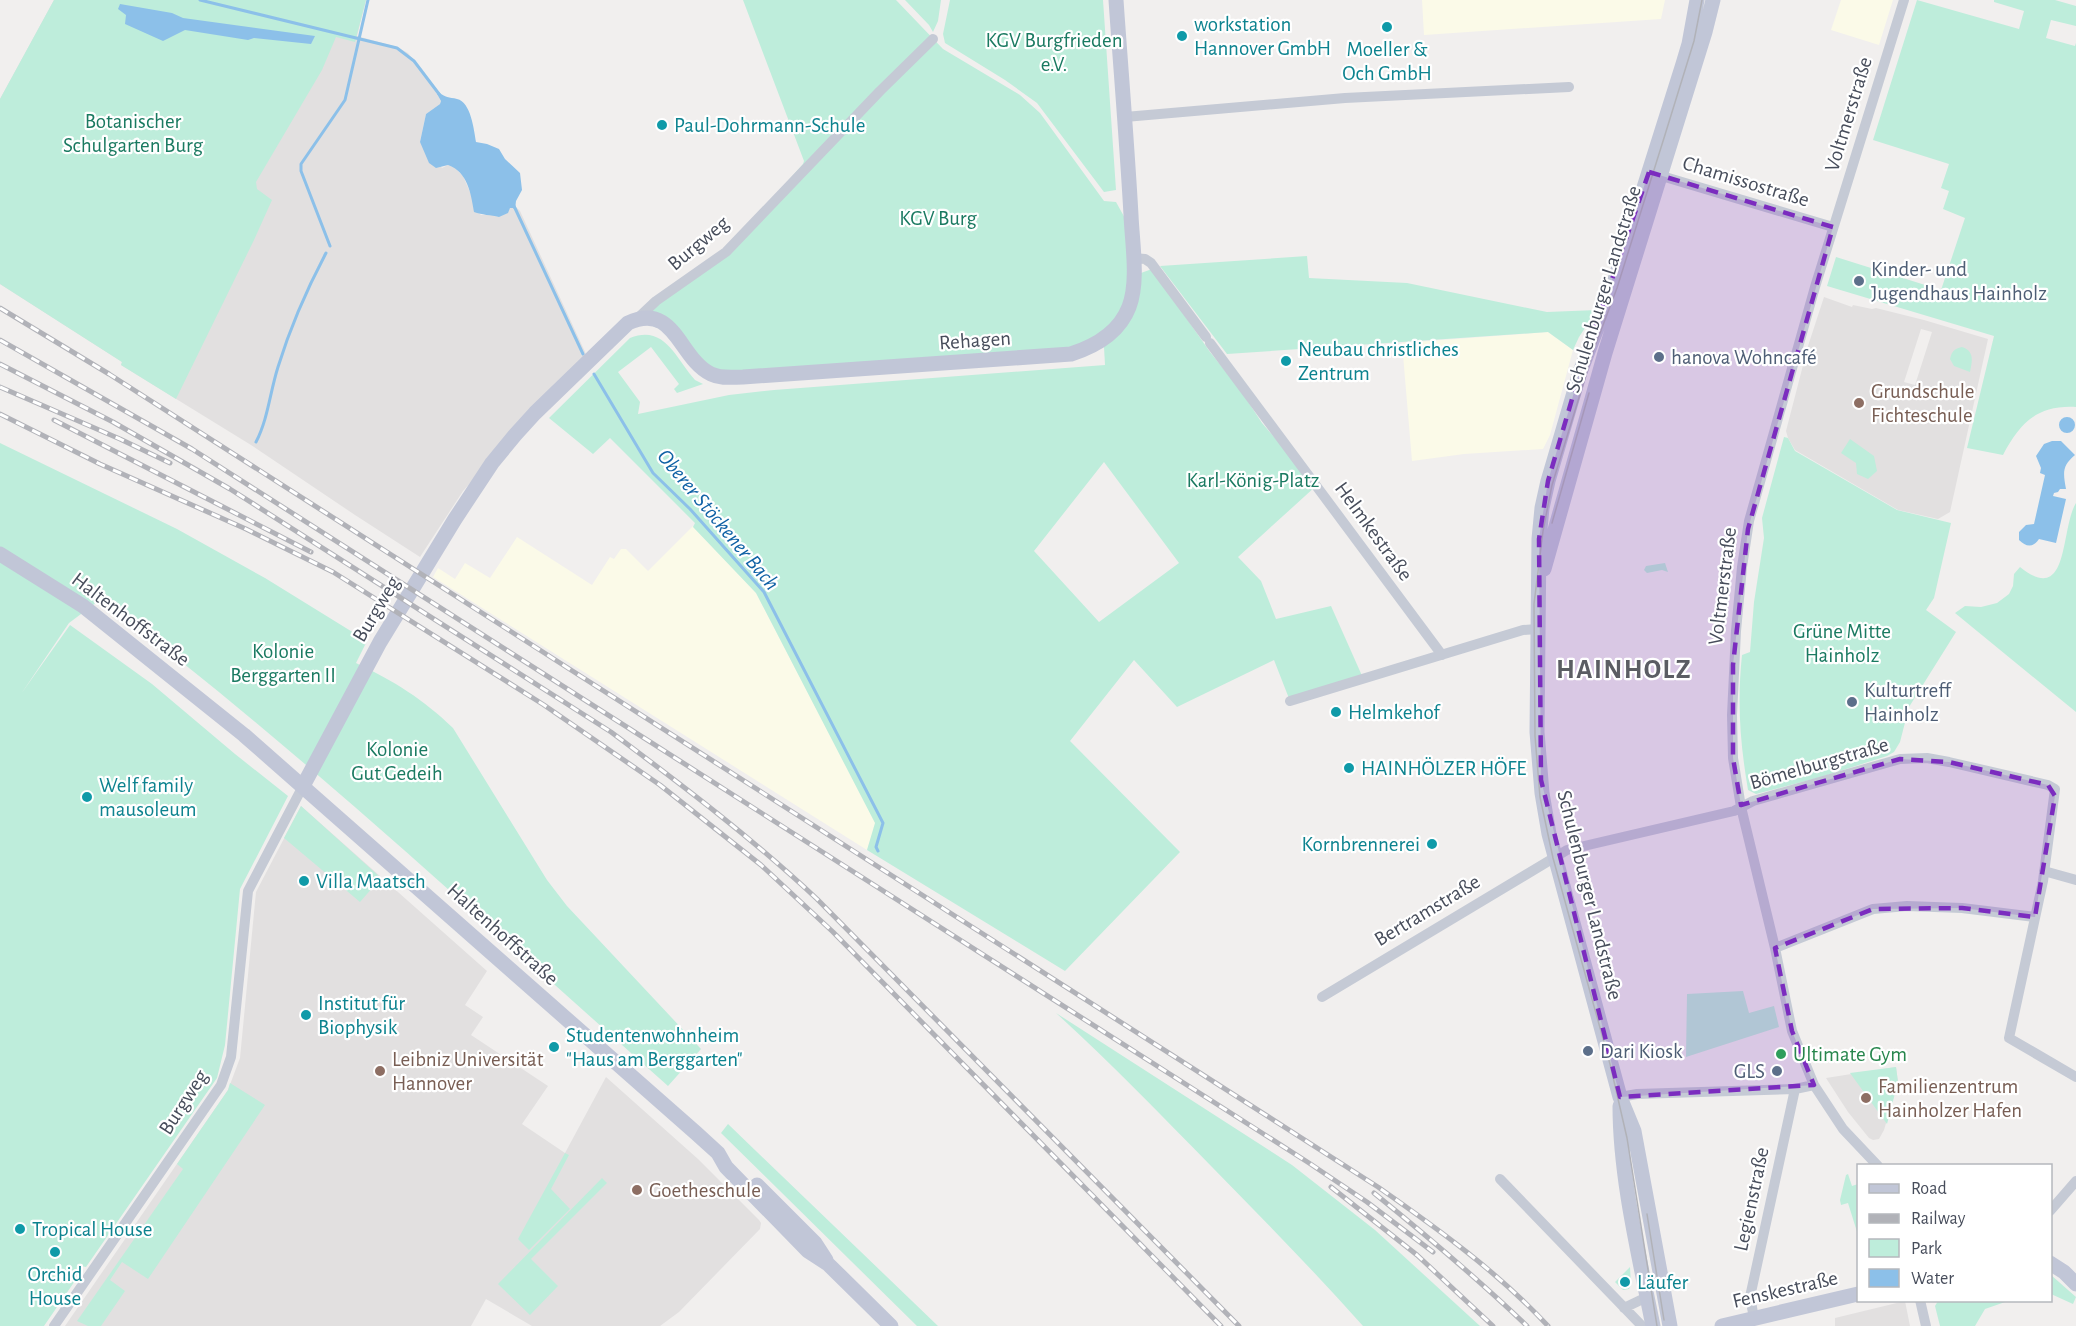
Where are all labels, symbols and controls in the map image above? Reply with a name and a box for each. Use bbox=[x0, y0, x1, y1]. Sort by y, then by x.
place label: workstation Hannover GmbH bbox=[1194, 14, 1331, 59]
marker: Moeller & Och GmbH bbox=[1380, 20, 1394, 34]
marker: workstation Hannover GmbH bbox=[1175, 29, 1189, 43]
park label: KGV Burgfrieden e.V. bbox=[985, 30, 1123, 75]
place label: Moeller & Och GmbH bbox=[1342, 39, 1432, 84]
street label: Voltmerstraße bbox=[1821, 54, 1876, 174]
park label: Botanischer Schulgarten Burg bbox=[63, 111, 204, 156]
place label: Paul-Dohrmann-Schule bbox=[674, 115, 865, 136]
marker: Paul-Dohrmann-Schule bbox=[655, 118, 669, 132]
street label: Chamissostraße bbox=[1680, 152, 1812, 211]
street label: Schulenburger Landstraße bbox=[1562, 183, 1645, 395]
park label: KGV Burg bbox=[899, 208, 978, 229]
street label: Burgweg bbox=[664, 212, 733, 275]
place label: Kinder- und Jugendhaus Hainholz bbox=[1871, 259, 2047, 304]
marker: Kinder- und Jugendhaus Hainholz bbox=[1852, 274, 1866, 288]
street label: Rehagen bbox=[938, 328, 1012, 353]
place label: Neubau christliches Zentrum bbox=[1298, 339, 1459, 384]
place label: hanova Wohncafé bbox=[1671, 347, 1817, 368]
marker: hanova Wohncafé bbox=[1652, 350, 1666, 364]
marker: Neubau christliches Zentrum bbox=[1279, 354, 1293, 368]
place label: Grundschule Fichteschule bbox=[1871, 381, 1975, 426]
marker: Grundschule Fichteschule bbox=[1852, 396, 1866, 410]
water label: Oberer Stöckener Bach bbox=[653, 445, 783, 594]
park label: Karl-König-Platz bbox=[1187, 470, 1319, 491]
street label: Helmkestraße bbox=[1331, 478, 1416, 585]
street label: Voltmerstraße bbox=[1705, 526, 1740, 646]
street label: Haltenhoffstraße bbox=[68, 568, 193, 670]
street label: Burgweg bbox=[349, 572, 404, 646]
park label: Grüne Mitte Hainholz bbox=[1793, 621, 1891, 666]
park label: Kolonie Berggarten II bbox=[230, 641, 336, 686]
district label: HAINHOLZ bbox=[1556, 656, 1692, 683]
place label: Kulturtreff Hainholz bbox=[1864, 680, 1953, 725]
marker: Kulturtreff Hainholz bbox=[1845, 695, 1859, 709]
place label: Helmkehof bbox=[1348, 702, 1441, 723]
marker: Helmkehof bbox=[1329, 705, 1343, 719]
street label: Bömelburgstraße bbox=[1747, 734, 1891, 793]
park label: Kolonie Gut Gedeih bbox=[351, 739, 443, 784]
place label: HAINHÖLZER HÖFE bbox=[1361, 757, 1526, 779]
marker: HAINHÖLZER HÖFE bbox=[1342, 761, 1356, 775]
place label: Welf family mausoleum bbox=[99, 775, 196, 820]
street label: Schulenburger Landstraße bbox=[1553, 788, 1626, 1002]
marker: Welf family mausoleum bbox=[80, 790, 94, 804]
place label: Kornbrennerei bbox=[1302, 834, 1420, 855]
marker: Kornbrennerei bbox=[1425, 837, 1439, 851]
place label: Villa Maatsch bbox=[316, 871, 426, 892]
street label: Bertramstraße bbox=[1371, 871, 1484, 950]
marker: Villa Maatsch bbox=[297, 874, 311, 888]
street label: Haltenhoffstraße bbox=[443, 879, 562, 989]
place label: Institut für Biophysik bbox=[318, 993, 405, 1038]
marker: Institut für Biophysik bbox=[299, 1008, 313, 1022]
place label: Studentenwohnheim "Haus am Berggarten" bbox=[566, 1025, 743, 1070]
marker: Studentenwohnheim "Haus am Berggarten" bbox=[547, 1040, 561, 1054]
place label: Dari Kiosk bbox=[1600, 1041, 1683, 1062]
marker: Dari Kiosk bbox=[1581, 1044, 1595, 1058]
place label: Ultimate Gym bbox=[1793, 1044, 1907, 1065]
marker: Ultimate Gym bbox=[1774, 1047, 1788, 1061]
place label: Leibniz Universität Hannover bbox=[392, 1049, 544, 1094]
place label: GLS bbox=[1734, 1061, 1765, 1082]
marker: Leibniz Universität Hannover bbox=[373, 1064, 387, 1078]
marker: GLS bbox=[1770, 1064, 1784, 1078]
street label: Burgweg bbox=[155, 1066, 212, 1138]
place label: Familienzentrum Hainholzer Hafen bbox=[1878, 1076, 2022, 1121]
marker: Familienzentrum Hainholzer Hafen bbox=[1859, 1091, 1873, 1105]
street label: Legienstraße bbox=[1730, 1145, 1773, 1253]
legend bbox=[1857, 1164, 2052, 1302]
place label: Goetheschule bbox=[649, 1180, 761, 1201]
text: Road bbox=[1911, 1180, 1947, 1198]
marker: Goetheschule bbox=[630, 1183, 644, 1197]
text: Railway bbox=[1911, 1210, 1966, 1228]
place label: Tropical House bbox=[32, 1219, 152, 1240]
marker: Tropical House bbox=[13, 1222, 27, 1236]
text: Park bbox=[1911, 1240, 1943, 1258]
marker: Orchid House bbox=[48, 1245, 62, 1259]
place label: Orchid House bbox=[27, 1264, 83, 1309]
street label: Fenskestraße bbox=[1730, 1267, 1840, 1312]
text: Water bbox=[1911, 1270, 1954, 1288]
place label: Läufer bbox=[1637, 1272, 1689, 1293]
marker: Läufer bbox=[1618, 1275, 1632, 1289]

